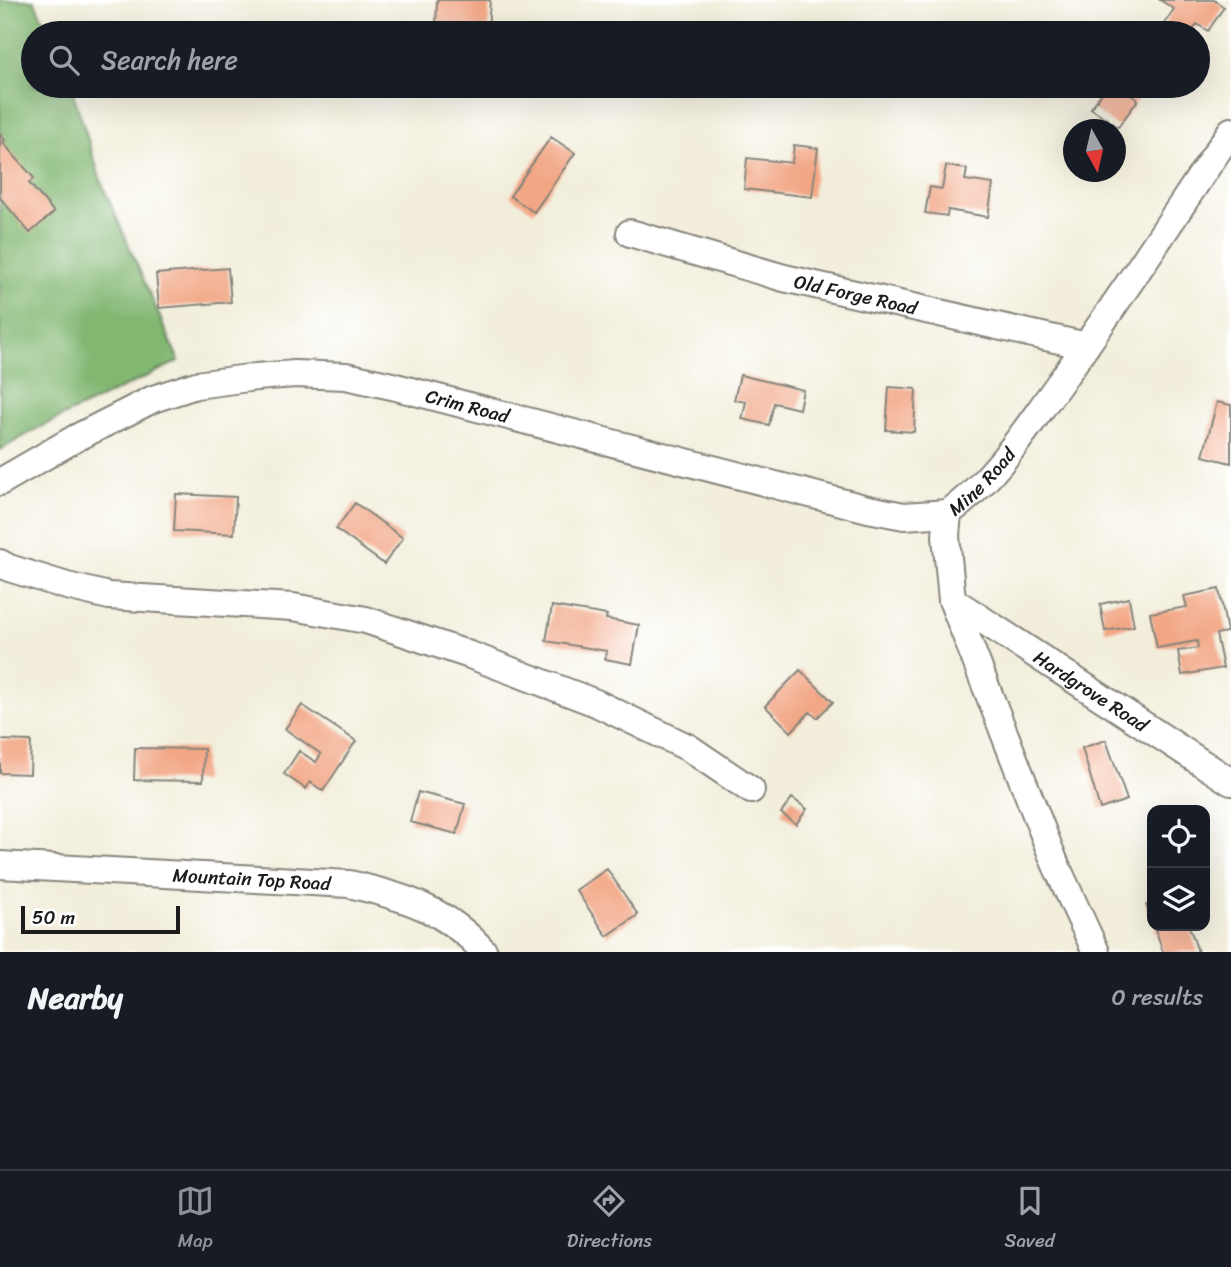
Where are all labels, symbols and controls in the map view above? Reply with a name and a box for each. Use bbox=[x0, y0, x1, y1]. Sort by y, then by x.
search box bbox=[21, 21, 1210, 98]
text: Search here bbox=[101, 37, 238, 83]
icon: search bbox=[45, 41, 83, 79]
north arrow bbox=[1063, 119, 1126, 182]
street label: Old Forge Road bbox=[791, 265, 921, 325]
street label: Crim Road bbox=[422, 379, 515, 433]
street label: Mine Road bbox=[941, 439, 1025, 525]
street label: Hardgrove Road bbox=[1027, 641, 1157, 742]
map controls bbox=[1147, 805, 1210, 931]
button: locate bbox=[1147, 805, 1210, 868]
street label: Mountain Top Road bbox=[172, 858, 332, 900]
button: layers bbox=[1147, 868, 1210, 931]
text: 50 m bbox=[32, 901, 75, 934]
scale bar bbox=[21, 903, 180, 935]
text: Nearby bbox=[28, 971, 123, 1025]
text: 0 results bbox=[1111, 977, 1203, 1018]
tab: Map bbox=[176, 1182, 214, 1257]
tab: Directions bbox=[567, 1182, 652, 1257]
tab: Saved bbox=[1005, 1182, 1055, 1257]

